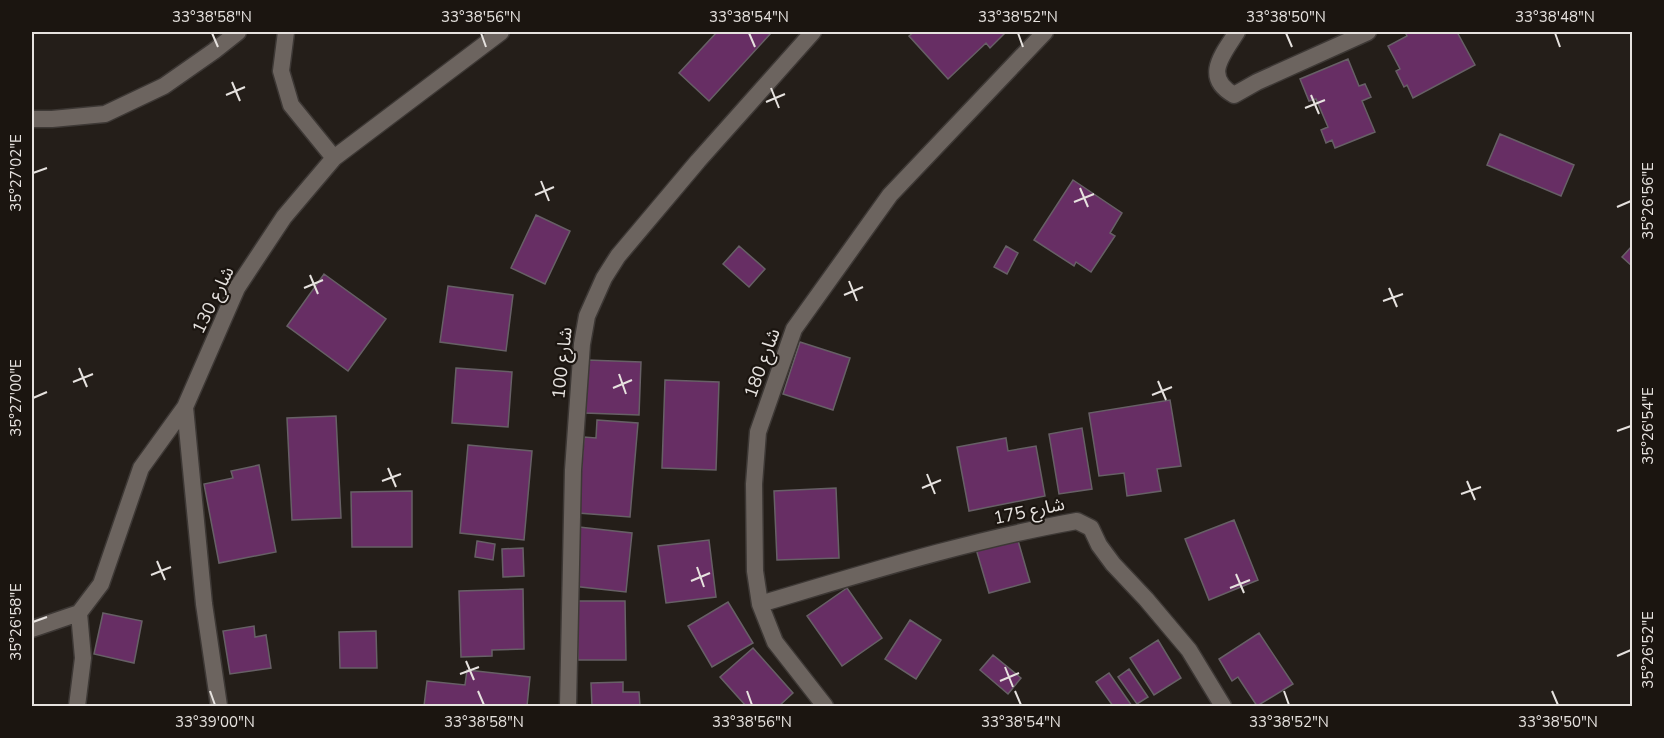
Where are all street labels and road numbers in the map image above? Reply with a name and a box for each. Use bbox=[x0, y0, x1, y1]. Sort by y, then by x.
street label: شارع 130 bbox=[186, 262, 241, 339]
street label: شارع 180 bbox=[738, 325, 787, 402]
street label: شارع 100 bbox=[546, 326, 580, 400]
street label: شارع 175 bbox=[991, 492, 1067, 532]

